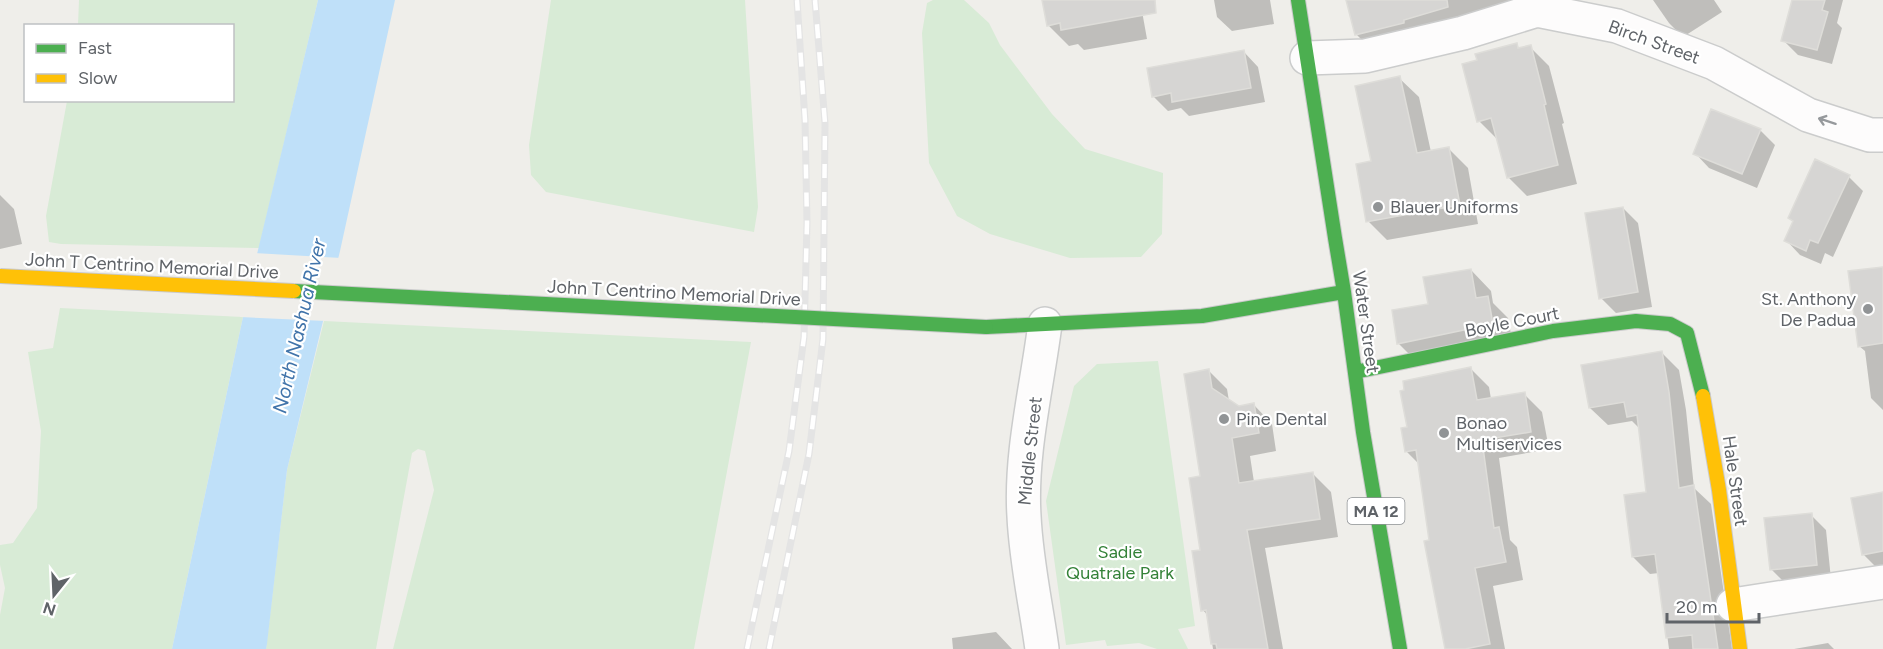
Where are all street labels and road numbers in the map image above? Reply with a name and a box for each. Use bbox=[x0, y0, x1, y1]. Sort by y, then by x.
street label: Birch Street bbox=[1605, 15, 1703, 69]
street label: John T Centrino Memorial Drive bbox=[25, 248, 279, 284]
street label: Water Street bbox=[1348, 269, 1384, 375]
street label: John T Centrino Memorial Drive bbox=[547, 275, 801, 311]
street label: Boyle Court bbox=[1463, 302, 1561, 342]
street label: Middle Street bbox=[1013, 395, 1047, 506]
street label: Hale Street bbox=[1718, 434, 1752, 528]
road number: MA 12 bbox=[1348, 498, 1404, 524]

